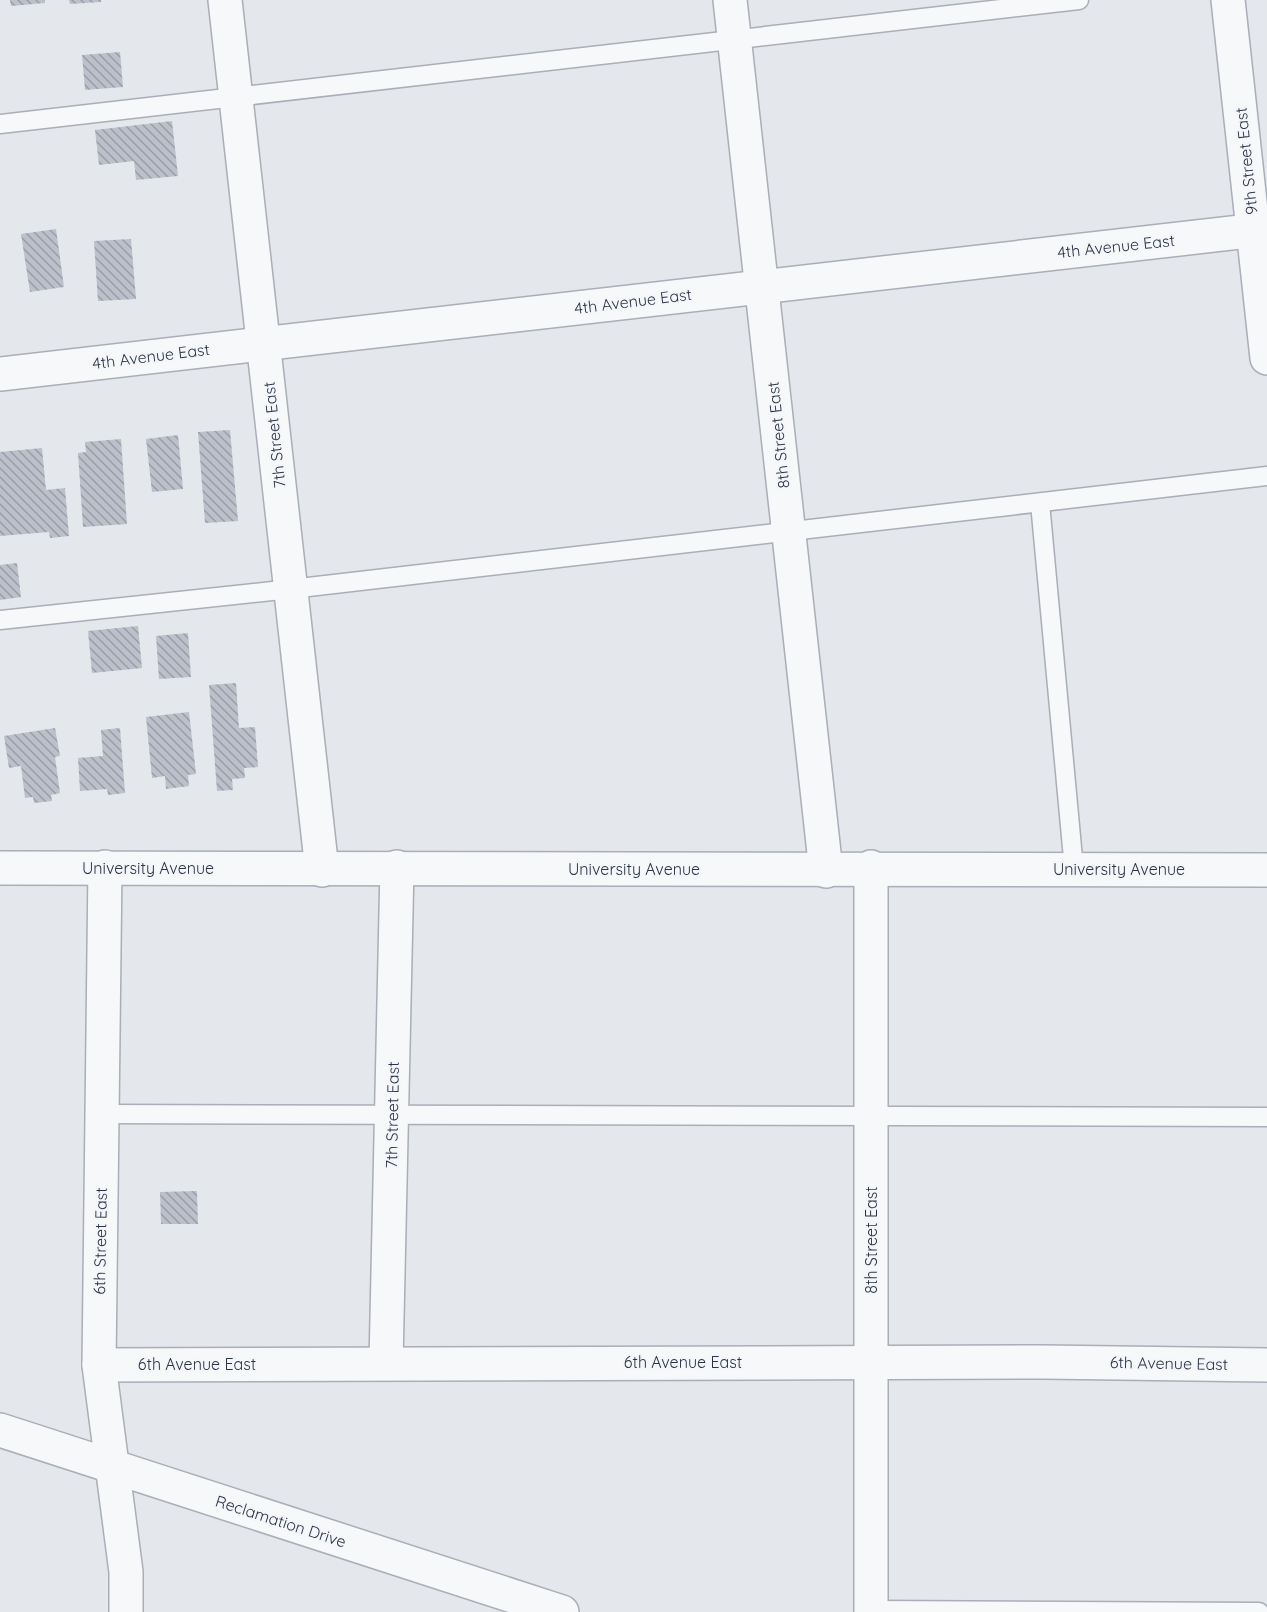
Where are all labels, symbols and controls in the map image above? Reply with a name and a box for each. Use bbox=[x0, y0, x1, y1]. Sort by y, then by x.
street label: 9th Street East bbox=[1230, 106, 1262, 216]
street label: 4th Avenue East bbox=[1056, 230, 1176, 262]
street label: 4th Avenue East bbox=[573, 284, 693, 318]
street label: 4th Avenue East bbox=[91, 339, 211, 373]
street label: 7th Street East bbox=[258, 381, 290, 489]
street label: 8th Street East bbox=[762, 381, 794, 489]
street label: University Avenue bbox=[82, 858, 214, 878]
street label: University Avenue bbox=[568, 859, 700, 879]
street label: University Avenue bbox=[1053, 859, 1185, 879]
street label: 7th Street East bbox=[381, 1061, 403, 1169]
street label: 8th Street East bbox=[861, 1186, 881, 1294]
street label: 6th Street East bbox=[89, 1187, 111, 1295]
street label: 6th Avenue East bbox=[624, 1352, 742, 1372]
street label: 6th Avenue East bbox=[1110, 1352, 1228, 1374]
street label: 6th Avenue East bbox=[138, 1354, 256, 1374]
street label: Reclamation Drive bbox=[213, 1490, 349, 1552]

